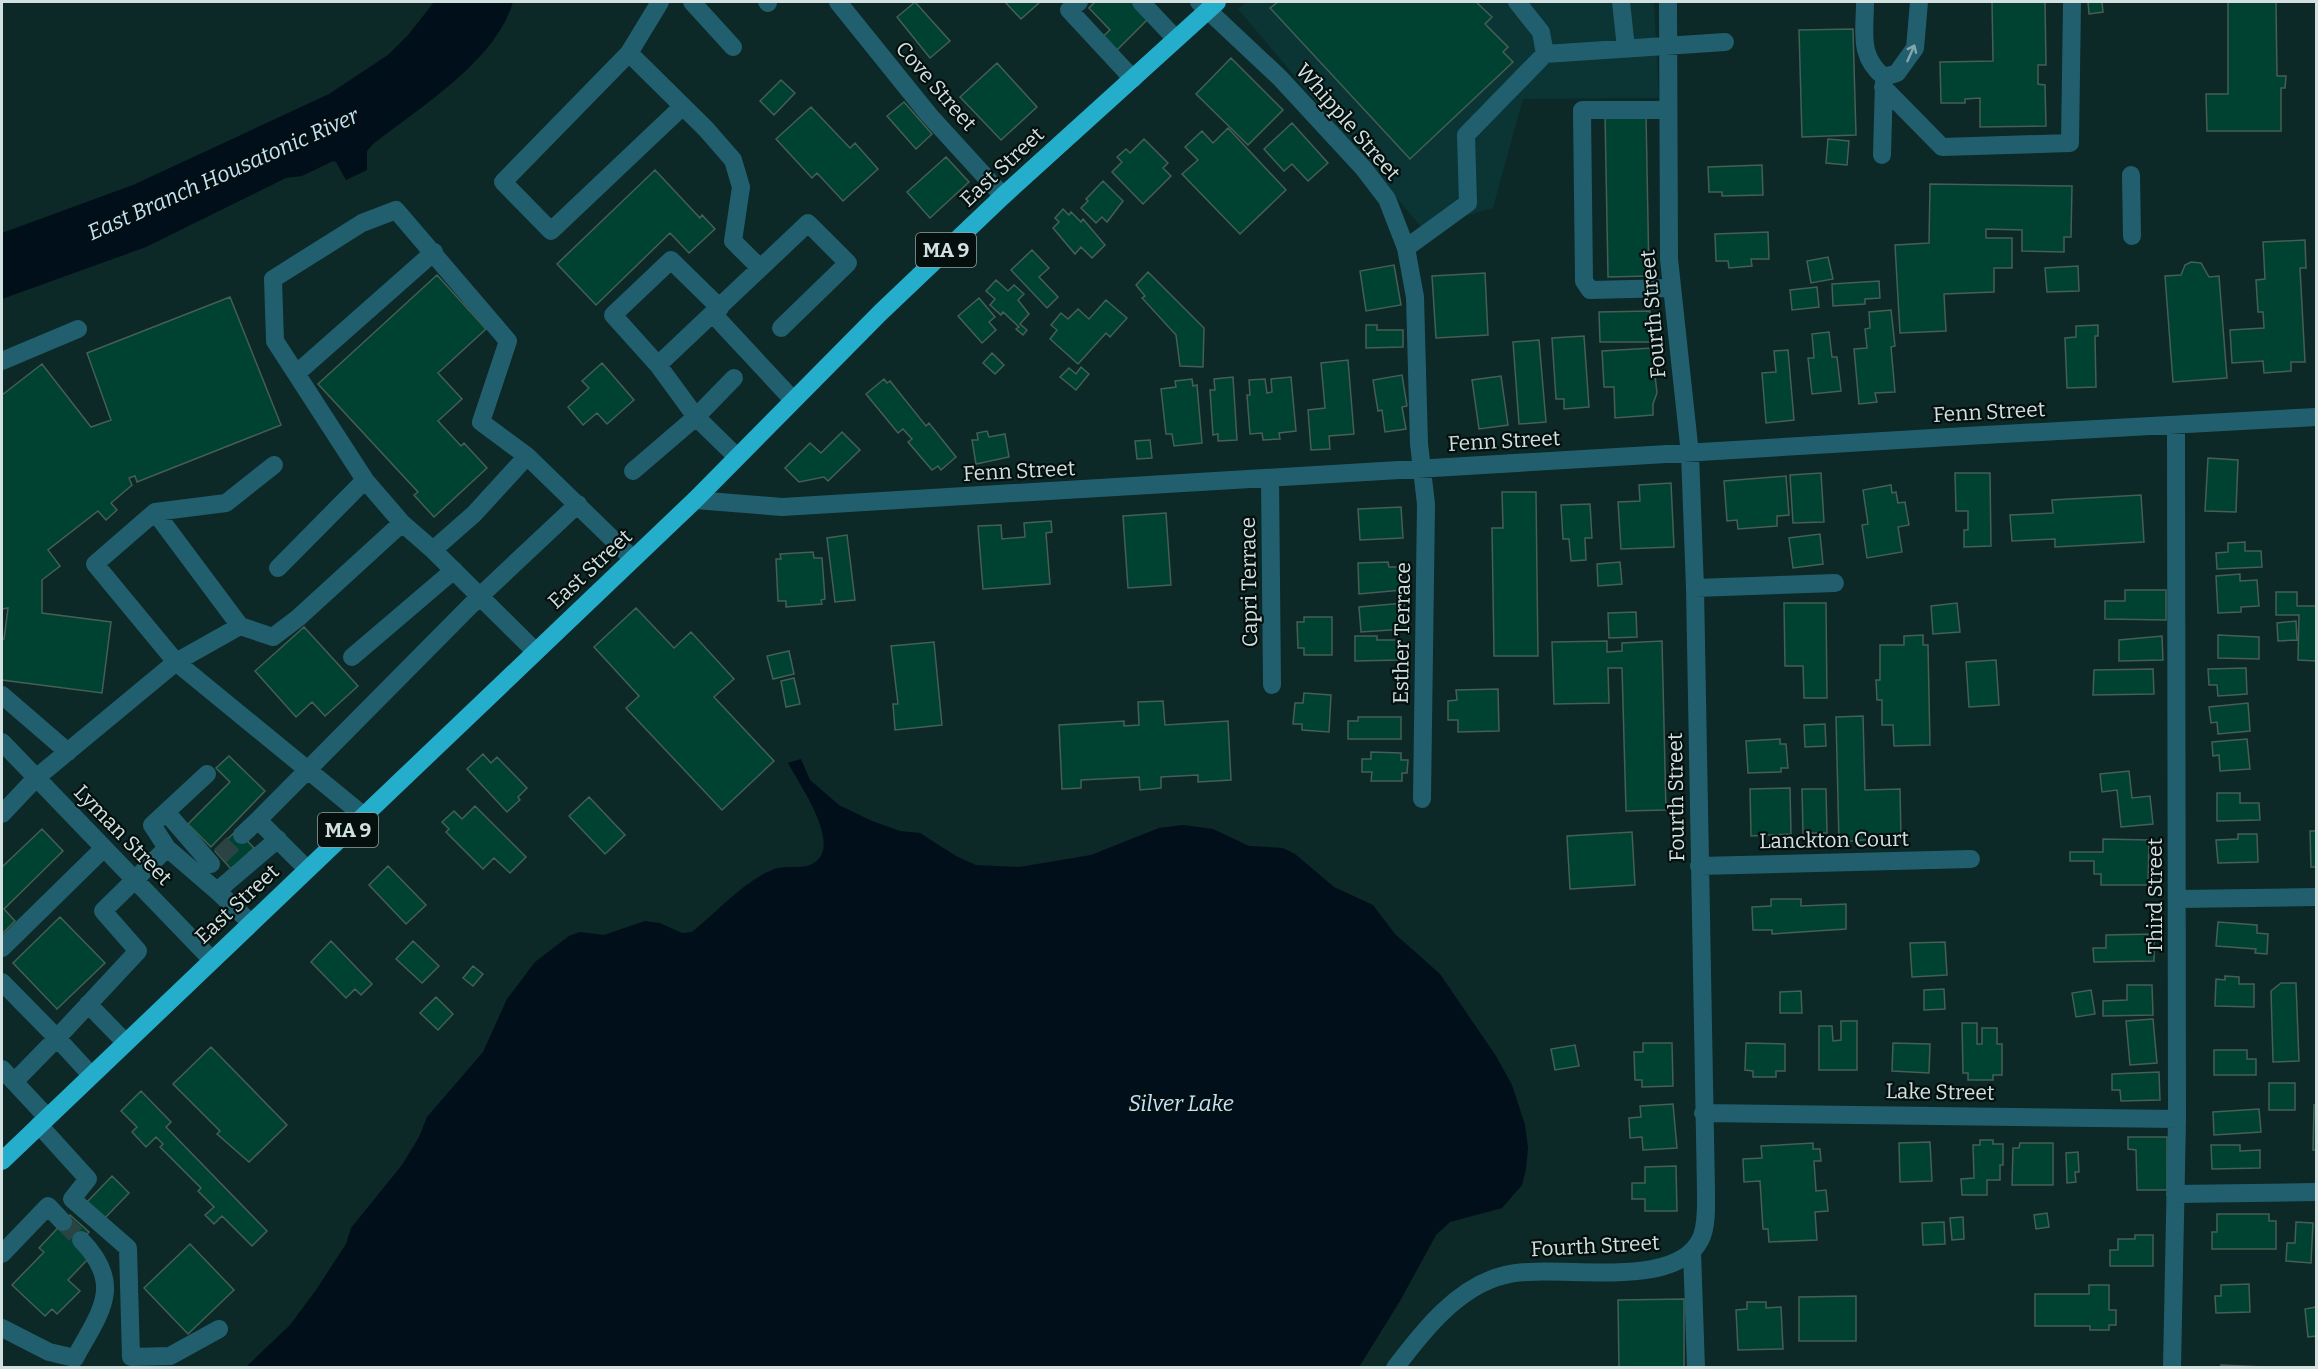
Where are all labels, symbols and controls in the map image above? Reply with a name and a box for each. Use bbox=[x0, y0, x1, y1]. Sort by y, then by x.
street label: Cove Street bbox=[890, 36, 982, 136]
one-way arrow bbox=[1906, 44, 1917, 62]
street label: Whipple Street bbox=[1290, 58, 1406, 186]
water label: East Branch Housatonic River bbox=[83, 101, 364, 246]
street label: East Street bbox=[955, 121, 1050, 212]
road number: MA 9 bbox=[916, 233, 976, 267]
street label: Fourth Street bbox=[1634, 248, 1672, 379]
street label: Fenn Street bbox=[1932, 396, 2046, 428]
street label: Fenn Street bbox=[1447, 425, 1561, 457]
street label: Fenn Street bbox=[962, 455, 1076, 487]
street label: Capri Terrace bbox=[1235, 517, 1263, 647]
street label: East Street bbox=[543, 523, 638, 614]
street label: Esther Terrace bbox=[1388, 562, 1416, 704]
street label: Fourth Street bbox=[1662, 732, 1690, 862]
street label: Lyman Street bbox=[69, 779, 178, 891]
road number: MA 9 bbox=[318, 813, 378, 847]
street label: Lanckton Court bbox=[1759, 826, 1910, 854]
street label: Third Street bbox=[2142, 838, 2168, 954]
street label: East Street bbox=[190, 858, 285, 949]
street label: Lake Street bbox=[1885, 1078, 1995, 1106]
water label: Silver Lake bbox=[1128, 1090, 1234, 1117]
street label: Fourth Street bbox=[1530, 1230, 1661, 1262]

